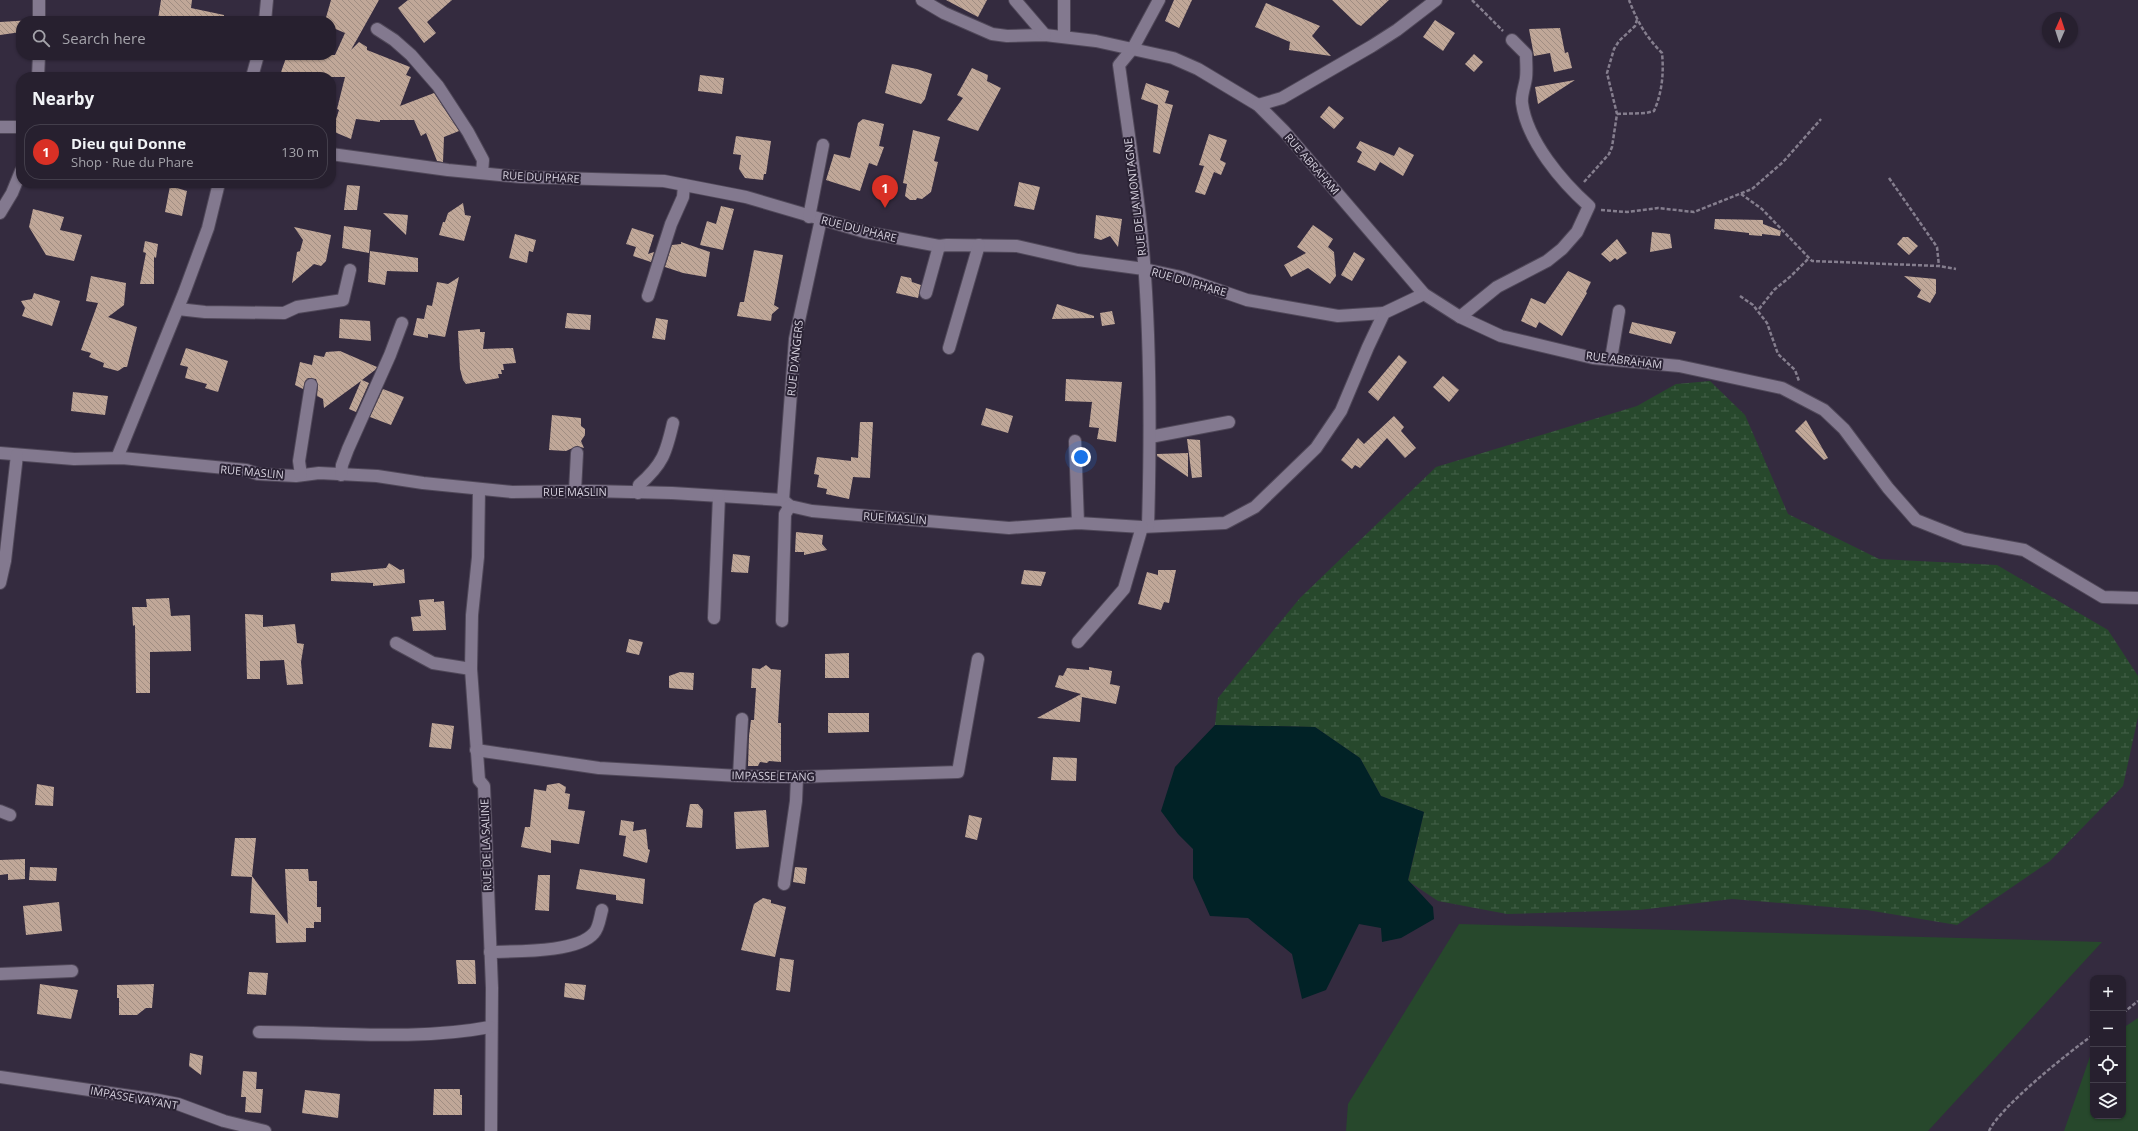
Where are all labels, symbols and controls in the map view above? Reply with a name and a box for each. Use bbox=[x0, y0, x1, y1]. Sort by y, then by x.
north arrow bbox=[2042, 12, 2078, 48]
search box bbox=[16, 16, 336, 60]
icon: search bbox=[30, 27, 52, 49]
text: Search here bbox=[62, 28, 146, 48]
text: Nearby bbox=[32, 87, 94, 110]
street label: RUE ABRAHAM bbox=[1282, 130, 1343, 197]
text: Dieu qui Donne bbox=[71, 133, 186, 153]
street label: RUE DE LA MONTAGNE bbox=[1120, 137, 1149, 257]
text: 1 bbox=[42, 143, 50, 161]
text: 130 m bbox=[281, 143, 319, 161]
text: Shop · Rue du Phare bbox=[71, 153, 194, 171]
street label: RUE DU PHARE bbox=[502, 167, 580, 186]
pin: 1 bbox=[872, 175, 898, 208]
street label: RUE DU PHARE bbox=[820, 212, 898, 245]
street label: RUE DU PHARE bbox=[1150, 264, 1228, 299]
street label: RUE D'ANGERS bbox=[783, 319, 806, 397]
street label: RUE ABRAHAM bbox=[1585, 347, 1663, 372]
your location bbox=[1071, 447, 1091, 467]
street label: RUE MASLIN bbox=[220, 461, 284, 482]
street label: RUE MASLIN bbox=[543, 484, 607, 499]
street label: RUE MASLIN bbox=[863, 508, 927, 527]
street label: IMPASSE ETANG bbox=[731, 767, 815, 784]
street label: RUE DE LA SALINE bbox=[476, 799, 495, 891]
map controls bbox=[2090, 975, 2126, 1119]
button: + bbox=[2090, 975, 2126, 1011]
button: − bbox=[2090, 1011, 2126, 1047]
button: locate bbox=[2090, 1047, 2126, 1083]
street label: IMPASSE VAYANT bbox=[89, 1082, 179, 1113]
button: layers bbox=[2090, 1083, 2126, 1119]

